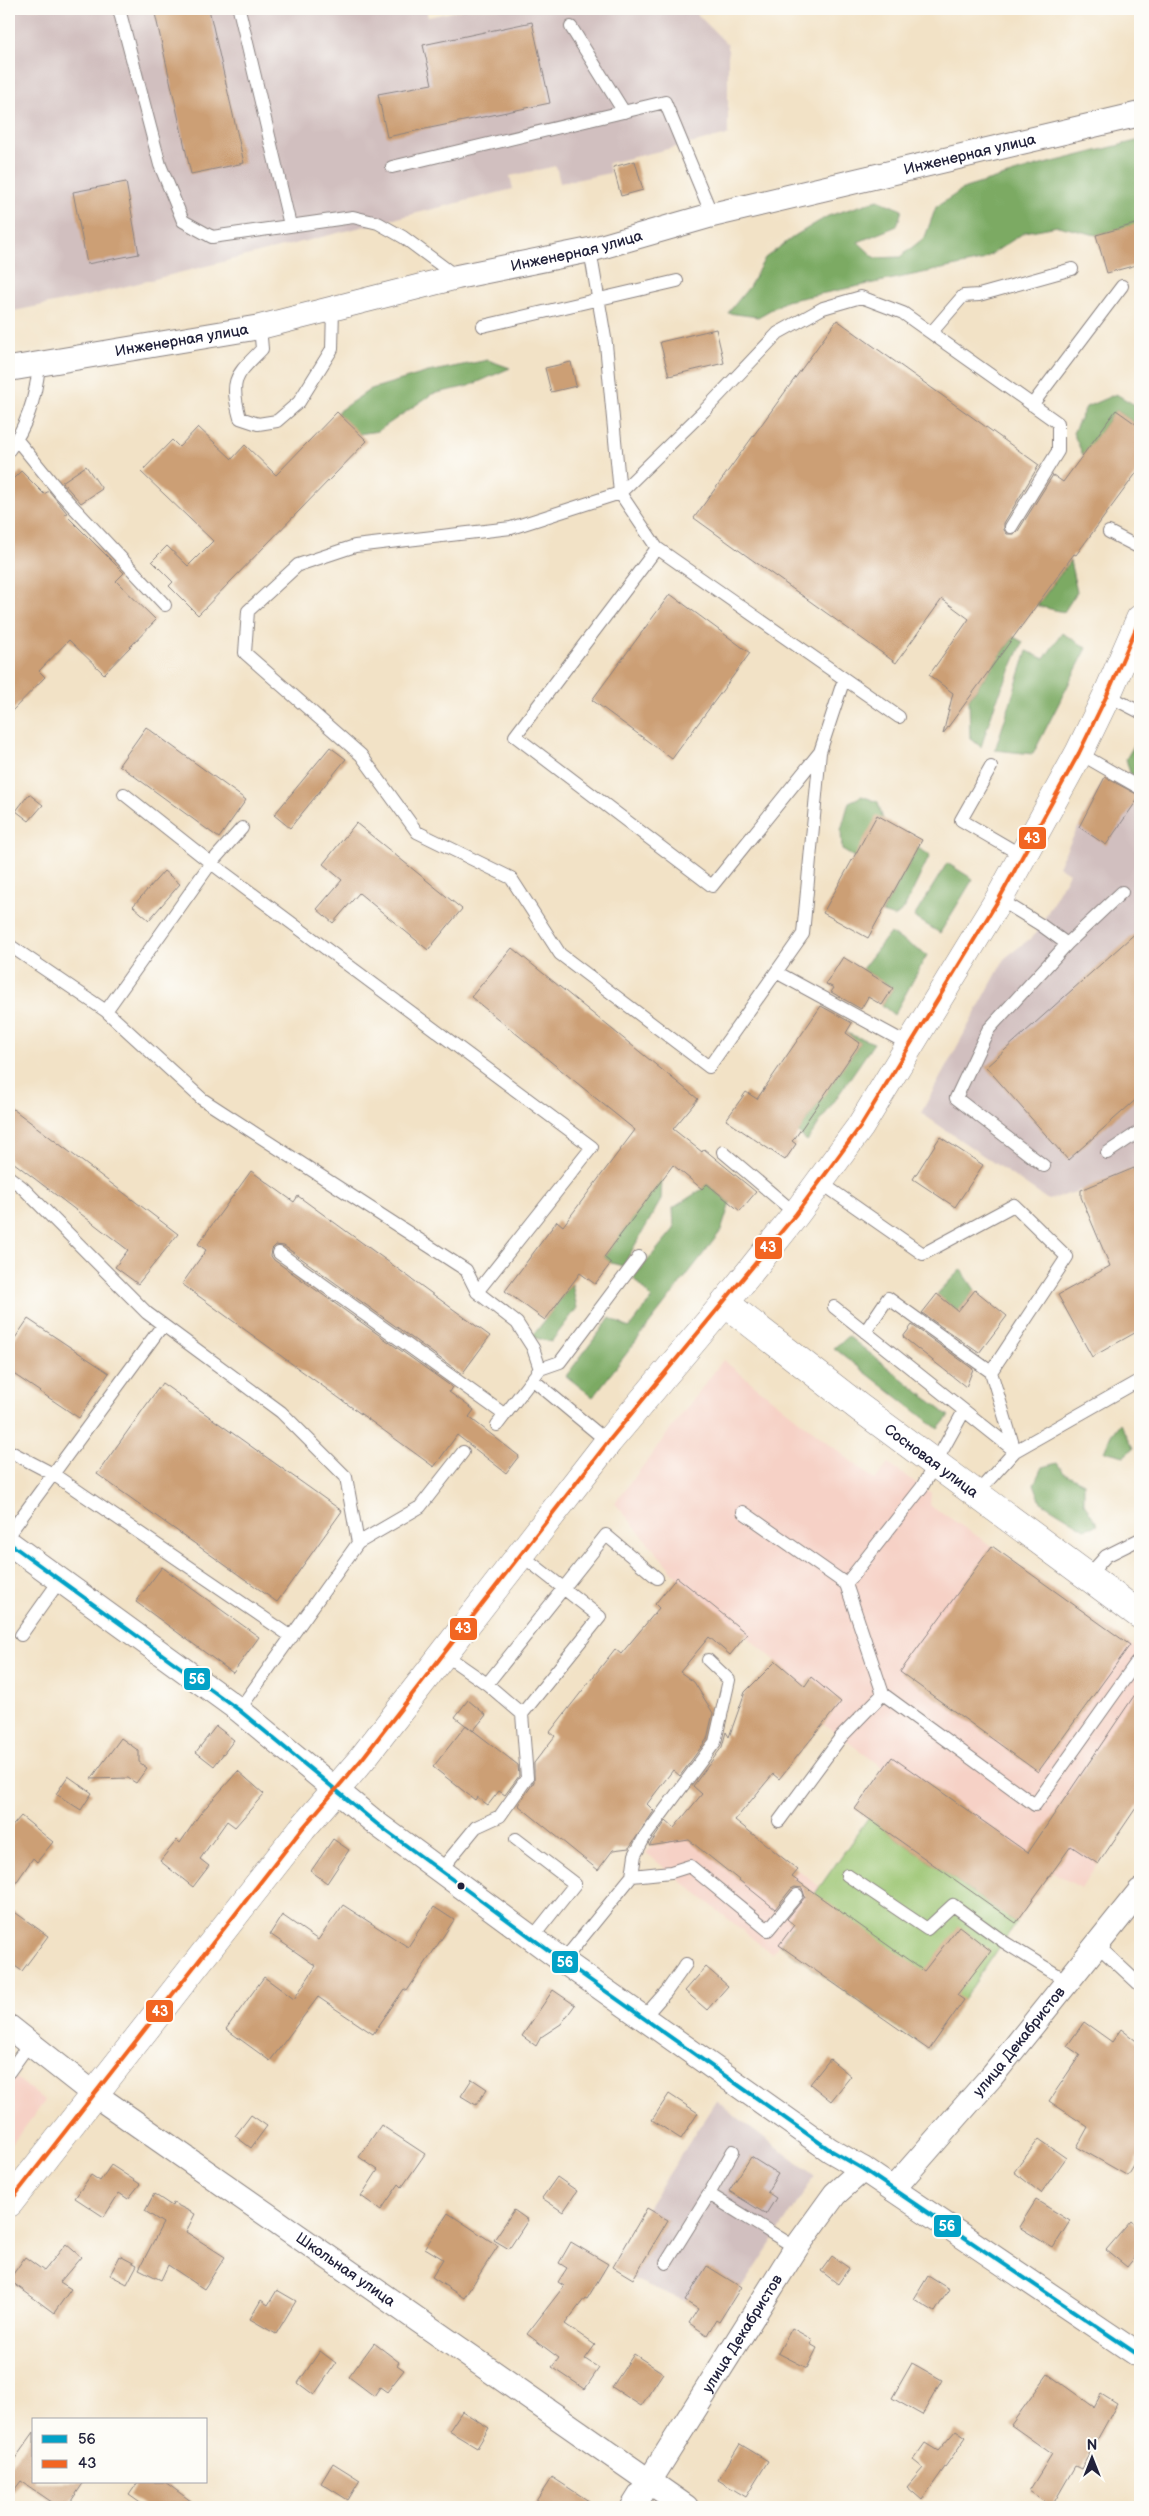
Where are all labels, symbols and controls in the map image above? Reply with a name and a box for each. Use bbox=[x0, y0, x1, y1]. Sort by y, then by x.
street label: Инженерная улица bbox=[902, 129, 1038, 179]
street label: Инженерная улица bbox=[509, 226, 645, 275]
street label: Инженерная улица bbox=[113, 320, 250, 361]
line badge: 43 bbox=[1018, 826, 1047, 850]
text: 43 bbox=[1024, 830, 1040, 847]
line badge: 43 bbox=[754, 1236, 783, 1260]
text: 43 bbox=[760, 1239, 776, 1256]
street label: Сосновая улица bbox=[881, 1420, 982, 1502]
line badge: 43 bbox=[449, 1617, 478, 1641]
text: 43 bbox=[455, 1620, 471, 1637]
line badge: 56 bbox=[183, 1667, 211, 1691]
text: 56 bbox=[189, 1671, 205, 1688]
unlabelled marker bbox=[456, 1881, 466, 1891]
line badge: 56 bbox=[551, 1950, 579, 1974]
text: 56 bbox=[557, 1954, 573, 1971]
street label: улица Декабристов bbox=[969, 1983, 1069, 2100]
line badge: 43 bbox=[145, 1999, 174, 2023]
text: 43 bbox=[152, 2003, 168, 2020]
line badge: 56 bbox=[933, 2214, 962, 2238]
text: 56 bbox=[939, 2218, 955, 2235]
street label: Школьная улица bbox=[292, 2228, 399, 2311]
street label: улица Декабристов bbox=[698, 2271, 787, 2396]
legend bbox=[32, 2418, 208, 2484]
text: 56 bbox=[78, 2430, 96, 2449]
north arrow bbox=[1066, 2434, 1116, 2484]
text: N bbox=[1087, 2437, 1097, 2454]
text: 43 bbox=[78, 2454, 96, 2473]

